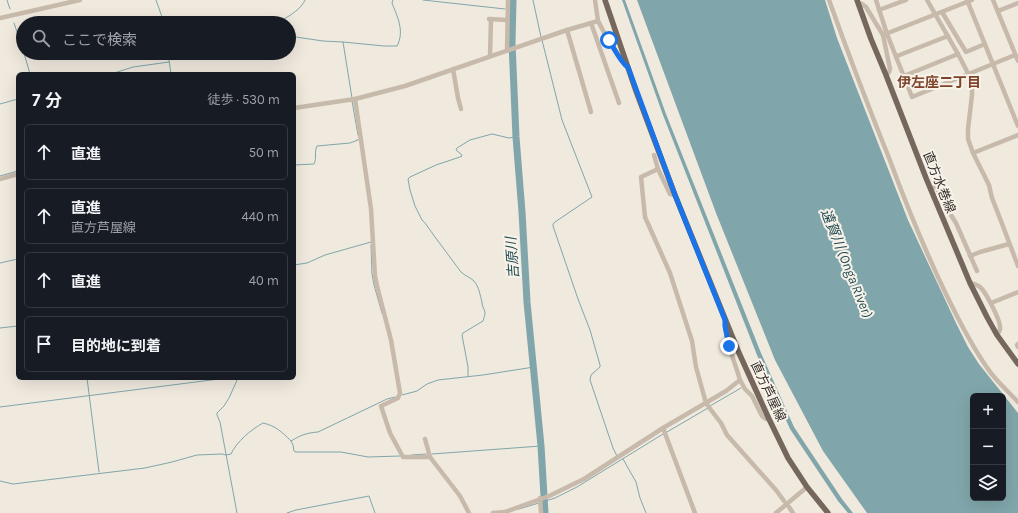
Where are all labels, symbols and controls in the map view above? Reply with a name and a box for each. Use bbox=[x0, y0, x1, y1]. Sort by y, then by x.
search box bbox=[16, 16, 296, 60]
icon: search bbox=[30, 27, 52, 49]
text: ここで検索 bbox=[62, 31, 137, 49]
route start bbox=[600, 31, 618, 49]
district label: 伊左座二丁目 bbox=[897, 74, 981, 91]
text: 7 分 bbox=[32, 90, 62, 110]
text: 徒歩 · 530 m bbox=[208, 92, 280, 107]
icon: ahead bbox=[33, 141, 55, 163]
text: 直進 bbox=[71, 145, 101, 163]
text: 50 m bbox=[249, 145, 279, 160]
street label: 直方水巻線 bbox=[920, 149, 959, 215]
text: 直進 bbox=[71, 199, 101, 217]
icon: ahead bbox=[33, 205, 55, 227]
water label: 遠賀川 (Onga River) bbox=[817, 206, 876, 321]
text: 440 m bbox=[242, 209, 279, 224]
text: 直方芦屋線 bbox=[71, 220, 136, 235]
water label: 吉原川 bbox=[502, 234, 522, 280]
icon: ahead bbox=[33, 269, 55, 291]
text: 直進 bbox=[71, 273, 101, 291]
text: 40 m bbox=[249, 273, 279, 288]
icon: arrive bbox=[33, 333, 55, 355]
text: 目的地に到着 bbox=[71, 337, 161, 355]
route end bbox=[720, 337, 738, 355]
street label: 直方芦屋線 bbox=[748, 359, 789, 424]
map controls bbox=[970, 393, 1006, 501]
button: + bbox=[970, 393, 1006, 429]
button: − bbox=[970, 429, 1006, 465]
button: layers bbox=[970, 465, 1006, 501]

